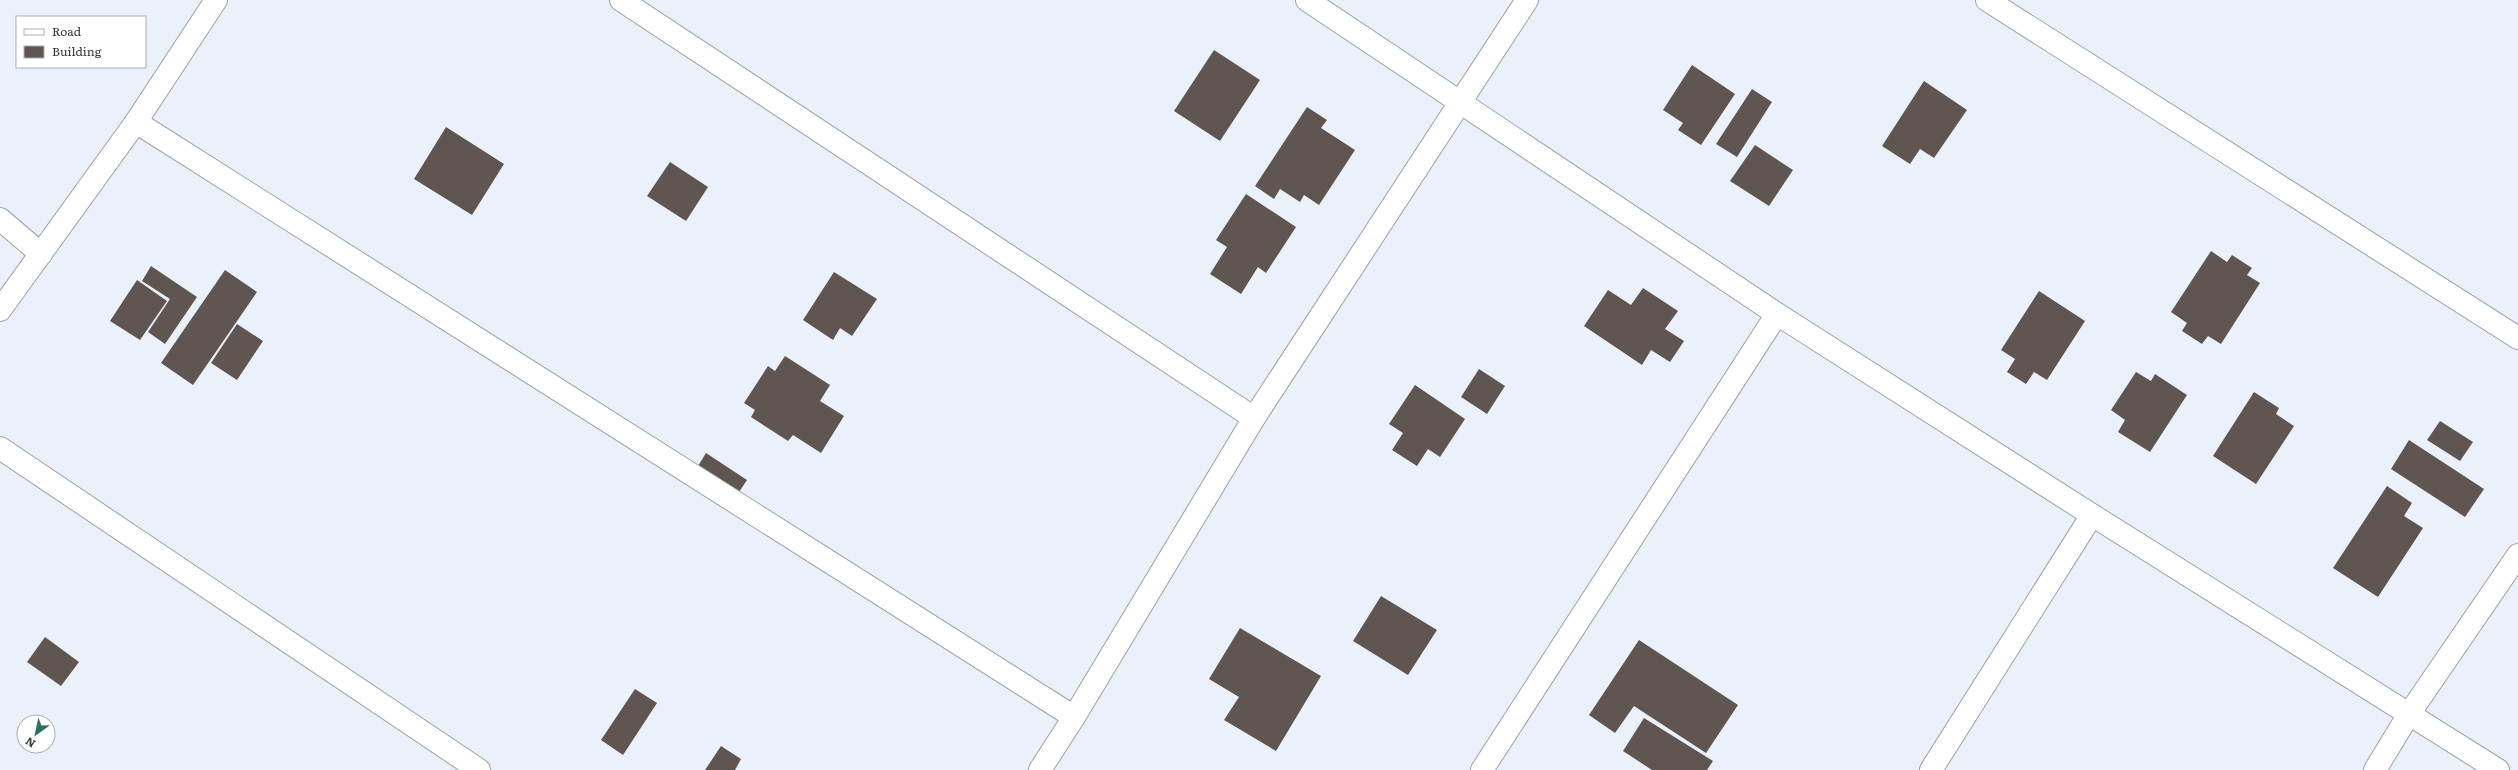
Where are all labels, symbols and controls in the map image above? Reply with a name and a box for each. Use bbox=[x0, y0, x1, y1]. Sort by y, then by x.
legend bbox=[16, 16, 146, 68]
text: Road bbox=[52, 22, 82, 40]
text: Building bbox=[52, 42, 102, 60]
north arrow bbox=[16, 714, 56, 754]
text: N bbox=[22, 734, 38, 752]

